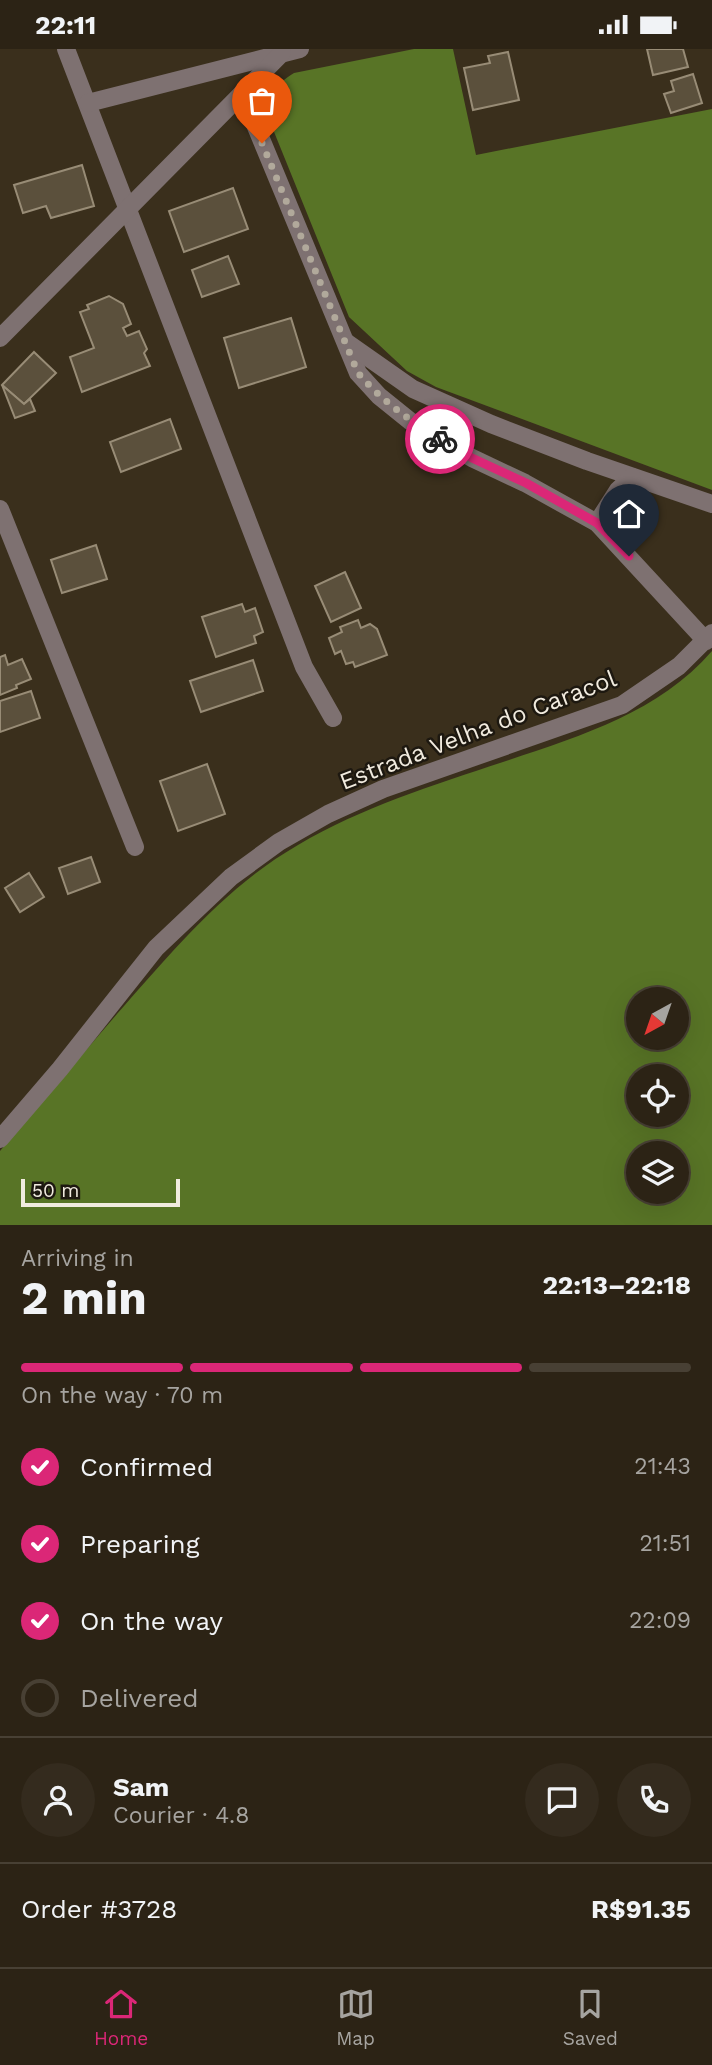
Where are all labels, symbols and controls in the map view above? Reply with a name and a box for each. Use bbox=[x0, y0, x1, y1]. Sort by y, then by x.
text: 22:11 bbox=[35, 10, 96, 40]
pin bbox=[232, 71, 292, 143]
icon: bag bbox=[243, 82, 281, 120]
courier bbox=[405, 404, 475, 474]
icon: bike bbox=[421, 420, 459, 458]
pin bbox=[599, 484, 659, 556]
icon: home bbox=[610, 495, 648, 533]
street label: Estrada Velha do Caracol bbox=[336, 664, 621, 796]
north arrow bbox=[626, 987, 690, 1050]
map controls bbox=[626, 987, 689, 1204]
button: locate bbox=[626, 1064, 689, 1127]
button: layers bbox=[626, 1141, 689, 1204]
scale bar bbox=[21, 1176, 180, 1208]
text: 50 m bbox=[32, 1179, 79, 1202]
text: Arriving in bbox=[21, 1245, 134, 1272]
text: 22:13–22:18 bbox=[542, 1270, 691, 1300]
text: 2 min bbox=[21, 1271, 147, 1325]
text: On the way · 70 m bbox=[21, 1382, 223, 1409]
icon: check bbox=[21, 1448, 59, 1486]
text: Confirmed bbox=[80, 1452, 213, 1482]
text: 21:43 bbox=[634, 1453, 691, 1480]
icon: check bbox=[21, 1525, 59, 1563]
text: Preparing bbox=[80, 1529, 200, 1559]
text: 21:51 bbox=[639, 1530, 691, 1557]
icon: check bbox=[21, 1602, 59, 1640]
text: On the way bbox=[80, 1606, 223, 1636]
text: 22:09 bbox=[629, 1607, 691, 1634]
text: Delivered bbox=[80, 1683, 199, 1713]
button: person bbox=[21, 1763, 95, 1837]
button: chat bbox=[525, 1763, 599, 1837]
button: phone bbox=[617, 1763, 691, 1837]
text: Sam bbox=[113, 1772, 169, 1802]
text: Courier · 4.8 bbox=[113, 1802, 249, 1829]
text: Order #3728 bbox=[21, 1894, 177, 1924]
text: R$91.35 bbox=[591, 1894, 691, 1924]
tab: Home bbox=[94, 1985, 148, 2050]
tab: Map bbox=[336, 1985, 375, 2050]
tab: Saved bbox=[563, 1985, 618, 2050]

